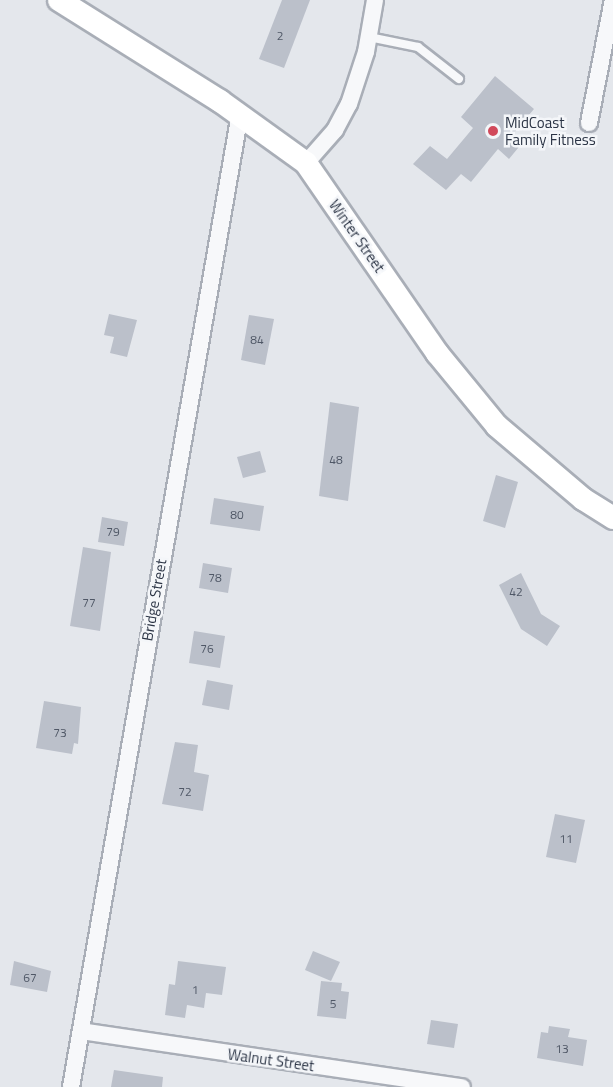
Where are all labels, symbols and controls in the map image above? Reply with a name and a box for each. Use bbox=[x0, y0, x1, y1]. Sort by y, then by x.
house number: 2 bbox=[277, 29, 283, 43]
place label: MidCoast Family Fitness bbox=[505, 113, 596, 148]
marker: MidCoast Family Fitness bbox=[486, 124, 500, 138]
street label: Winter Street bbox=[325, 196, 389, 276]
house number: 84 bbox=[250, 333, 264, 347]
house number: 48 bbox=[329, 453, 343, 467]
house number: 80 bbox=[230, 508, 244, 522]
house number: 79 bbox=[106, 525, 120, 539]
street label: Bridge Street bbox=[138, 558, 170, 642]
house number: 78 bbox=[208, 571, 222, 585]
house number: 42 bbox=[509, 585, 523, 599]
house number: 77 bbox=[82, 596, 96, 610]
house number: 76 bbox=[200, 642, 214, 656]
house number: 73 bbox=[53, 726, 67, 740]
house number: 72 bbox=[178, 785, 192, 799]
house number: 11 bbox=[559, 832, 573, 846]
house number: 67 bbox=[23, 971, 37, 985]
house number: 1 bbox=[192, 983, 198, 997]
house number: 5 bbox=[330, 997, 336, 1011]
house number: 13 bbox=[555, 1042, 569, 1056]
street label: Walnut Street bbox=[227, 1045, 315, 1075]

